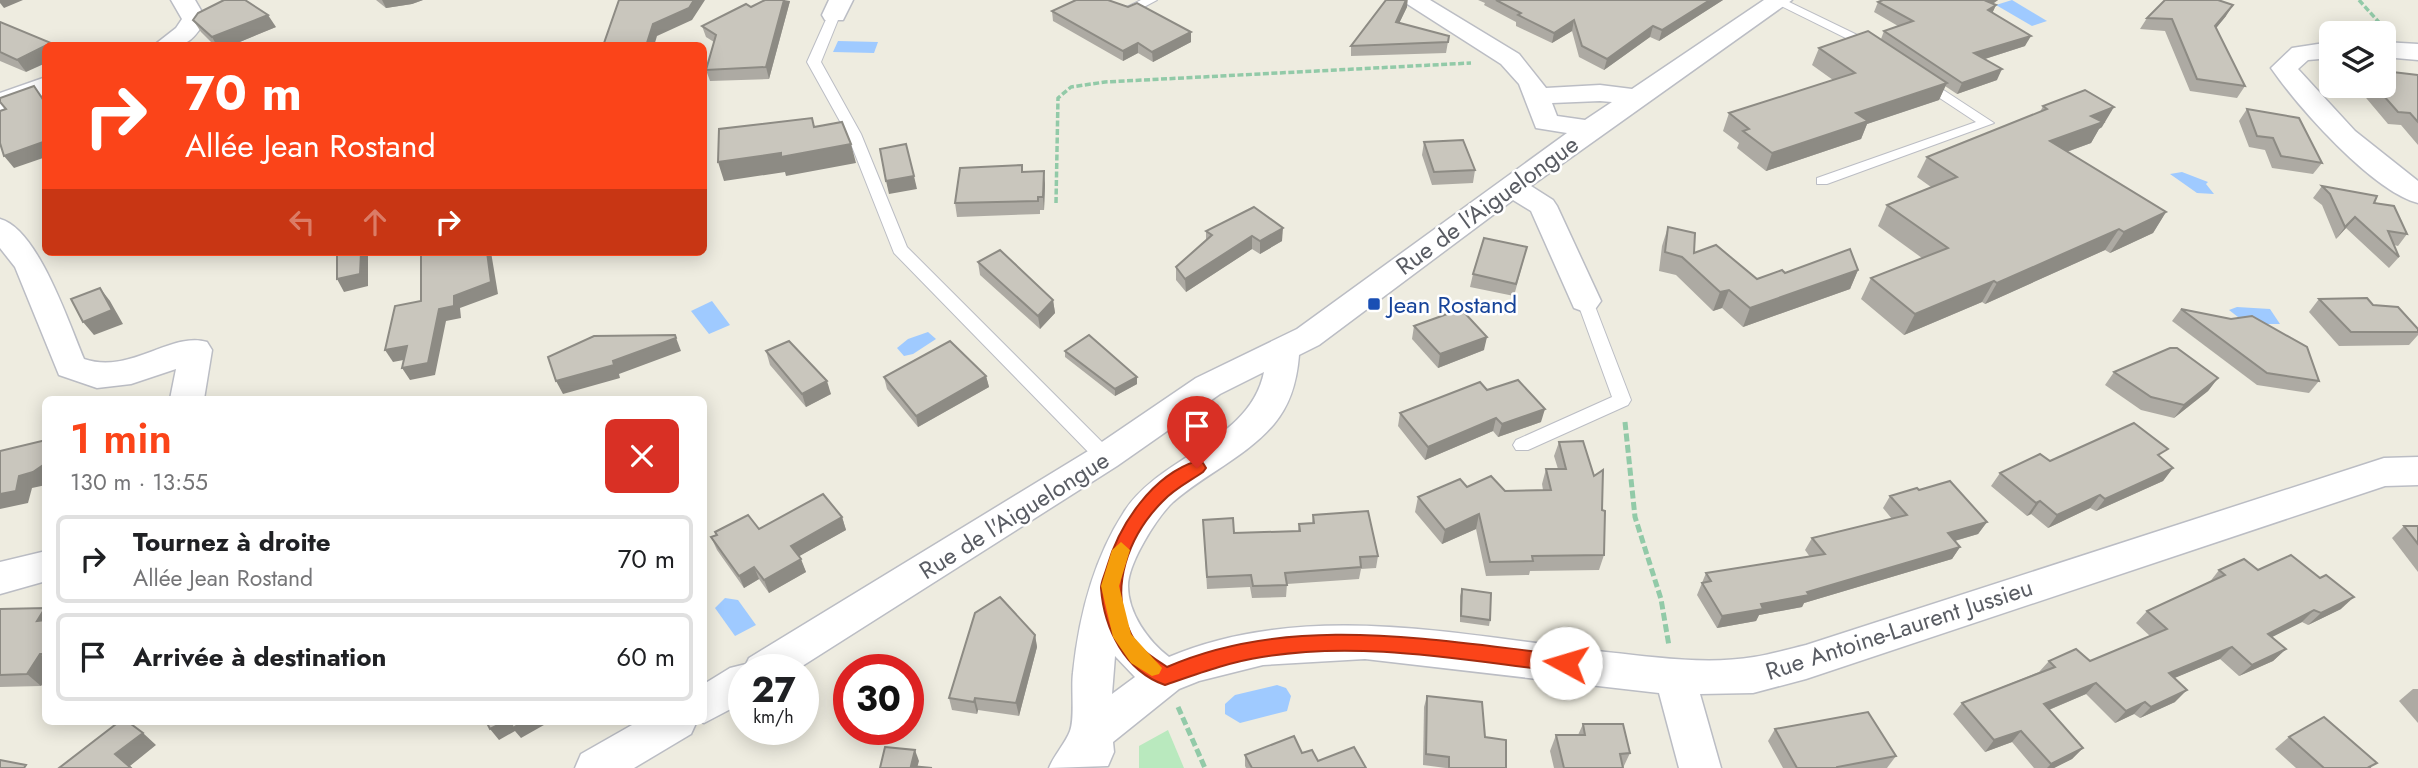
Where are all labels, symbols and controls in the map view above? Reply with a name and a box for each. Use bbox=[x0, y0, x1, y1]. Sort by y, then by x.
map controls bbox=[2319, 21, 2396, 98]
button: layers bbox=[2319, 21, 2396, 98]
text: 70 m bbox=[185, 58, 302, 128]
icon: right bbox=[70, 70, 161, 161]
text: Allée Jean Rostand bbox=[185, 123, 436, 169]
street label: Rue de l'Aiguelongue bbox=[1388, 127, 1586, 283]
icon: left bbox=[283, 203, 321, 241]
icon: ahead bbox=[356, 203, 394, 241]
icon: right bbox=[429, 203, 467, 241]
place label: Jean Rostand bbox=[1385, 287, 1517, 322]
marker: Jean Rostand bbox=[1366, 296, 1382, 312]
pin bbox=[1167, 396, 1227, 468]
icon: arrive bbox=[1178, 407, 1216, 445]
text: 1 min bbox=[70, 408, 172, 469]
button: close bbox=[605, 419, 679, 493]
street label: Rue de l'Aiguelongue bbox=[912, 442, 1116, 588]
text: 130 m · 13:55 bbox=[70, 465, 208, 499]
text: Tournez à droite bbox=[133, 523, 331, 561]
icon: right bbox=[74, 540, 112, 578]
text: 70 m bbox=[618, 540, 675, 578]
text: Allée Jean Rostand bbox=[133, 561, 313, 595]
street label: Rue Antoine-Laurent Jussieu bbox=[1761, 569, 2037, 689]
position arrow bbox=[1529, 626, 1603, 700]
icon: arrive bbox=[74, 638, 112, 676]
text: Arrivée à destination bbox=[133, 638, 386, 676]
text: 60 m bbox=[616, 638, 675, 676]
speed limit sign: 30 bbox=[833, 654, 924, 745]
text: 27 bbox=[751, 665, 796, 715]
text: km/h bbox=[753, 704, 794, 730]

